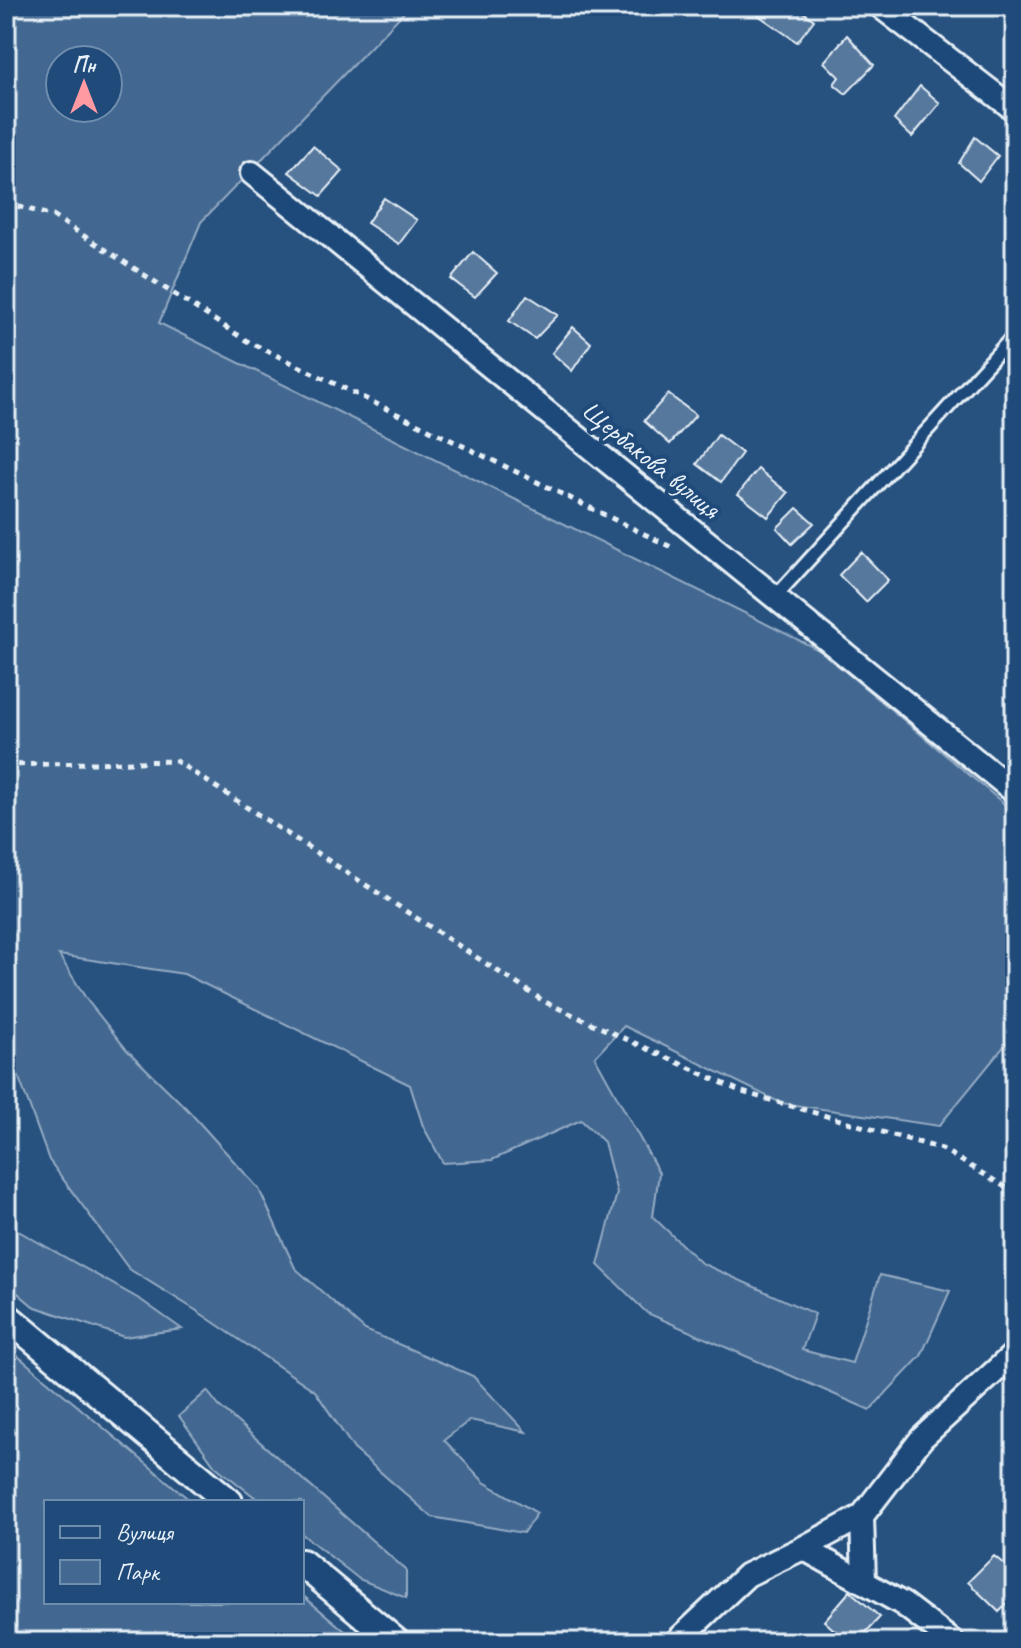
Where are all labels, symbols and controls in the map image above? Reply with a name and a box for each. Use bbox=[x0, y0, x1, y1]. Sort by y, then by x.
north arrow bbox=[44, 44, 124, 124]
text: Пн bbox=[72, 51, 97, 79]
street label: Щербакова вулиця bbox=[575, 393, 729, 526]
legend bbox=[44, 1500, 304, 1604]
text: Вулиця bbox=[116, 1517, 175, 1547]
text: Парк bbox=[116, 1557, 161, 1587]

